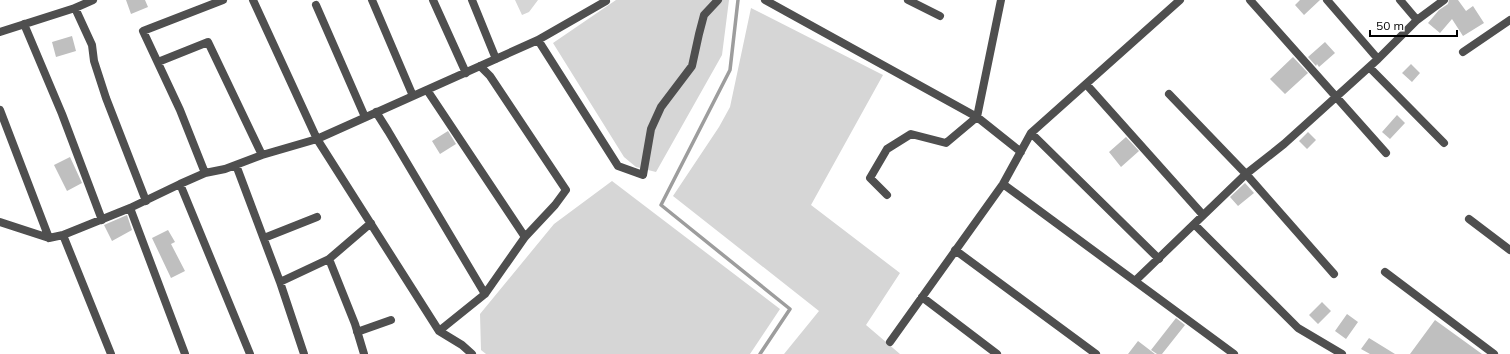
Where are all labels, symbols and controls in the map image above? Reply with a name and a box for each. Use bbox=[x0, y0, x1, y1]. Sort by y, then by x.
scale bar bbox=[1370, 12, 1457, 38]
text: 50 m bbox=[1376, 18, 1404, 33]

